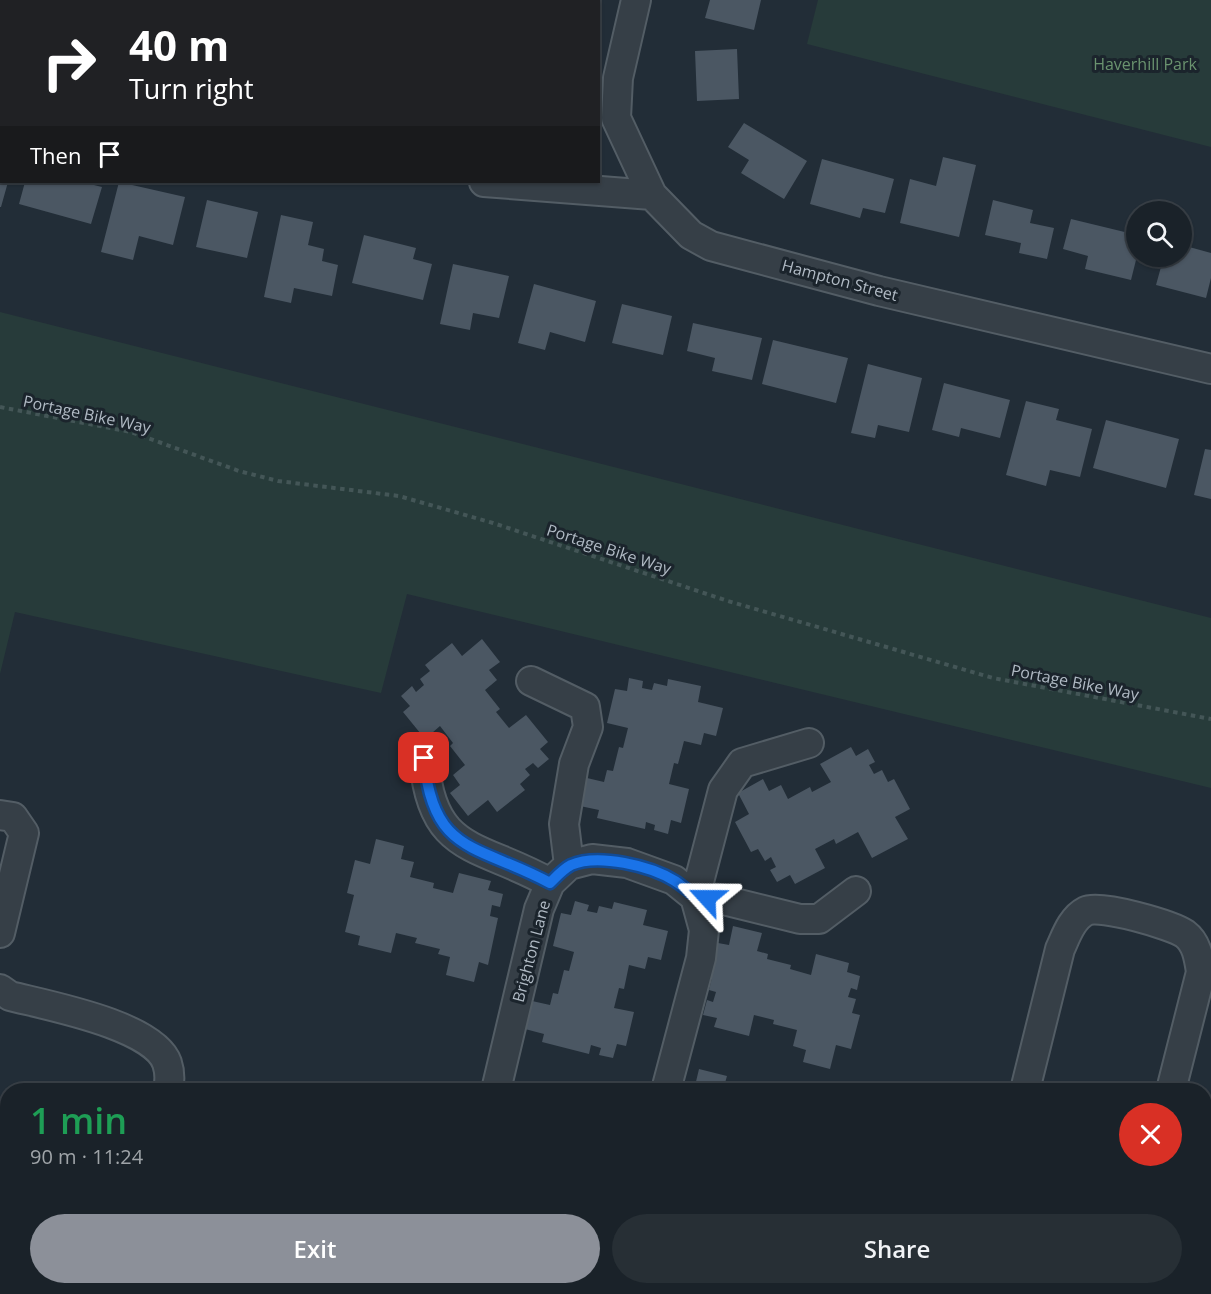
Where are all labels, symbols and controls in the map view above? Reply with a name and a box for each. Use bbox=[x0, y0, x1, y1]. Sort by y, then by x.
text: 40 m bbox=[129, 16, 229, 73]
icon: right bbox=[30, 24, 108, 102]
park label: Haverhill Park bbox=[1093, 53, 1197, 75]
text: Turn right bbox=[129, 70, 254, 107]
icon: arrive bbox=[93, 138, 126, 171]
text: Then bbox=[30, 140, 81, 170]
map controls bbox=[1126, 201, 1192, 267]
button: search bbox=[1126, 201, 1192, 267]
street label: Hampton Street bbox=[780, 254, 901, 306]
street label: Portage Bike Way bbox=[21, 390, 154, 438]
street label: Portage Bike Way bbox=[544, 518, 675, 580]
street label: Portage Bike Way bbox=[1009, 659, 1142, 705]
pin bbox=[398, 732, 449, 783]
icon: arrive bbox=[407, 741, 440, 774]
position arrow bbox=[675, 866, 739, 930]
street label: Brighton Lane bbox=[507, 898, 555, 1004]
text: 1 min bbox=[30, 1096, 127, 1145]
button: close bbox=[1119, 1103, 1182, 1166]
text: 90 m · 11:24 bbox=[30, 1143, 143, 1170]
button: Exit bbox=[30, 1214, 600, 1283]
button: Share bbox=[612, 1214, 1182, 1283]

